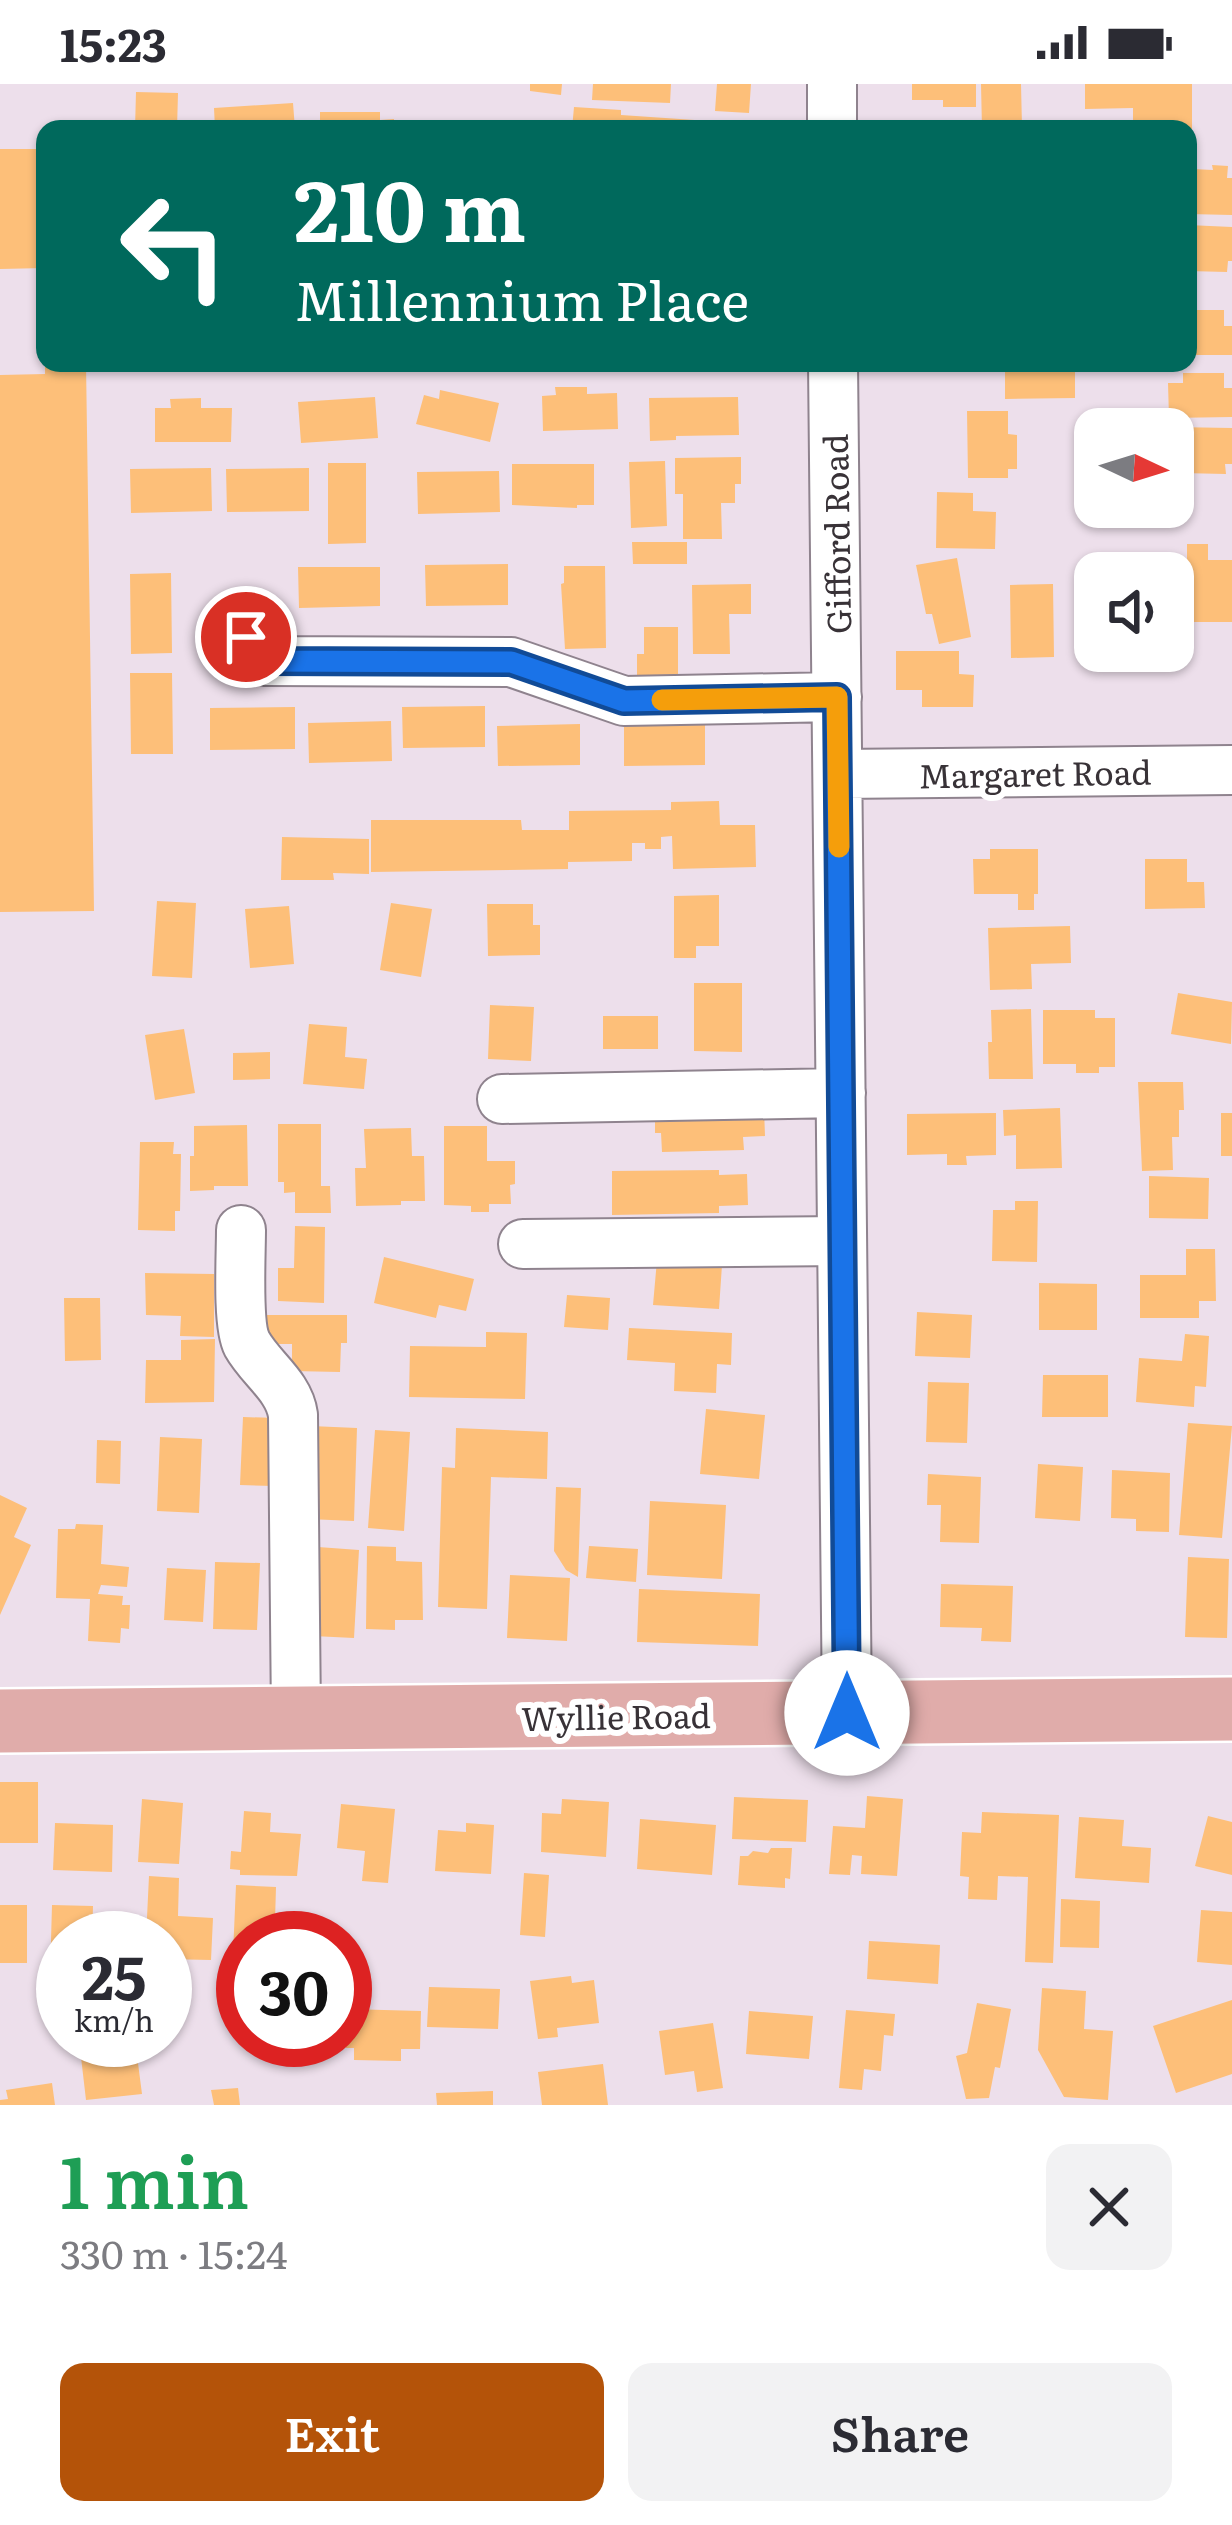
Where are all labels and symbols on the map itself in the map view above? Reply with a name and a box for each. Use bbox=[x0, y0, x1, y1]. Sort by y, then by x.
north arrow bbox=[1074, 408, 1194, 528]
street label: Gifford Road bbox=[809, 433, 861, 635]
pin bbox=[195, 586, 297, 688]
street label: Margaret Road bbox=[918, 745, 1152, 799]
position arrow bbox=[784, 1650, 910, 1776]
street label: Wyllie Road bbox=[521, 1689, 711, 1741]
speed limit sign: 30 bbox=[216, 1911, 372, 2067]

